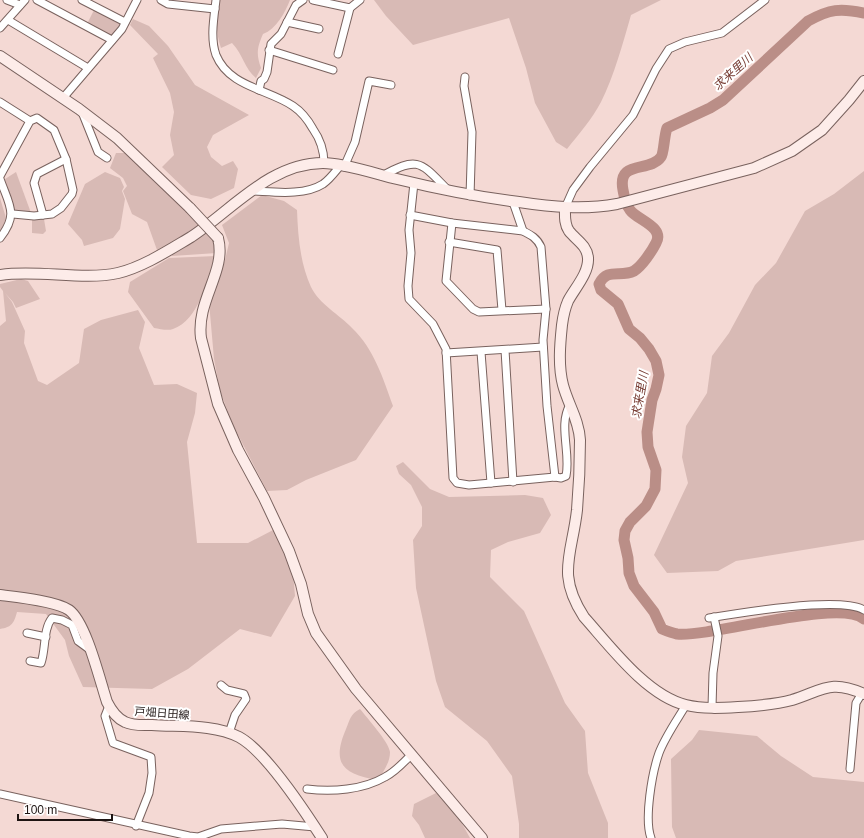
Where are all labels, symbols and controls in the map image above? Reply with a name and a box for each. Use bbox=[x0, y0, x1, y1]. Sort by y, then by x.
water label: 求来里川 bbox=[710, 49, 757, 93]
water label: 求来里川 bbox=[629, 368, 651, 420]
street label: 戸畑日田線 bbox=[134, 705, 190, 721]
scale bar bbox=[18, 796, 112, 822]
text: 100 m bbox=[24, 803, 57, 817]

